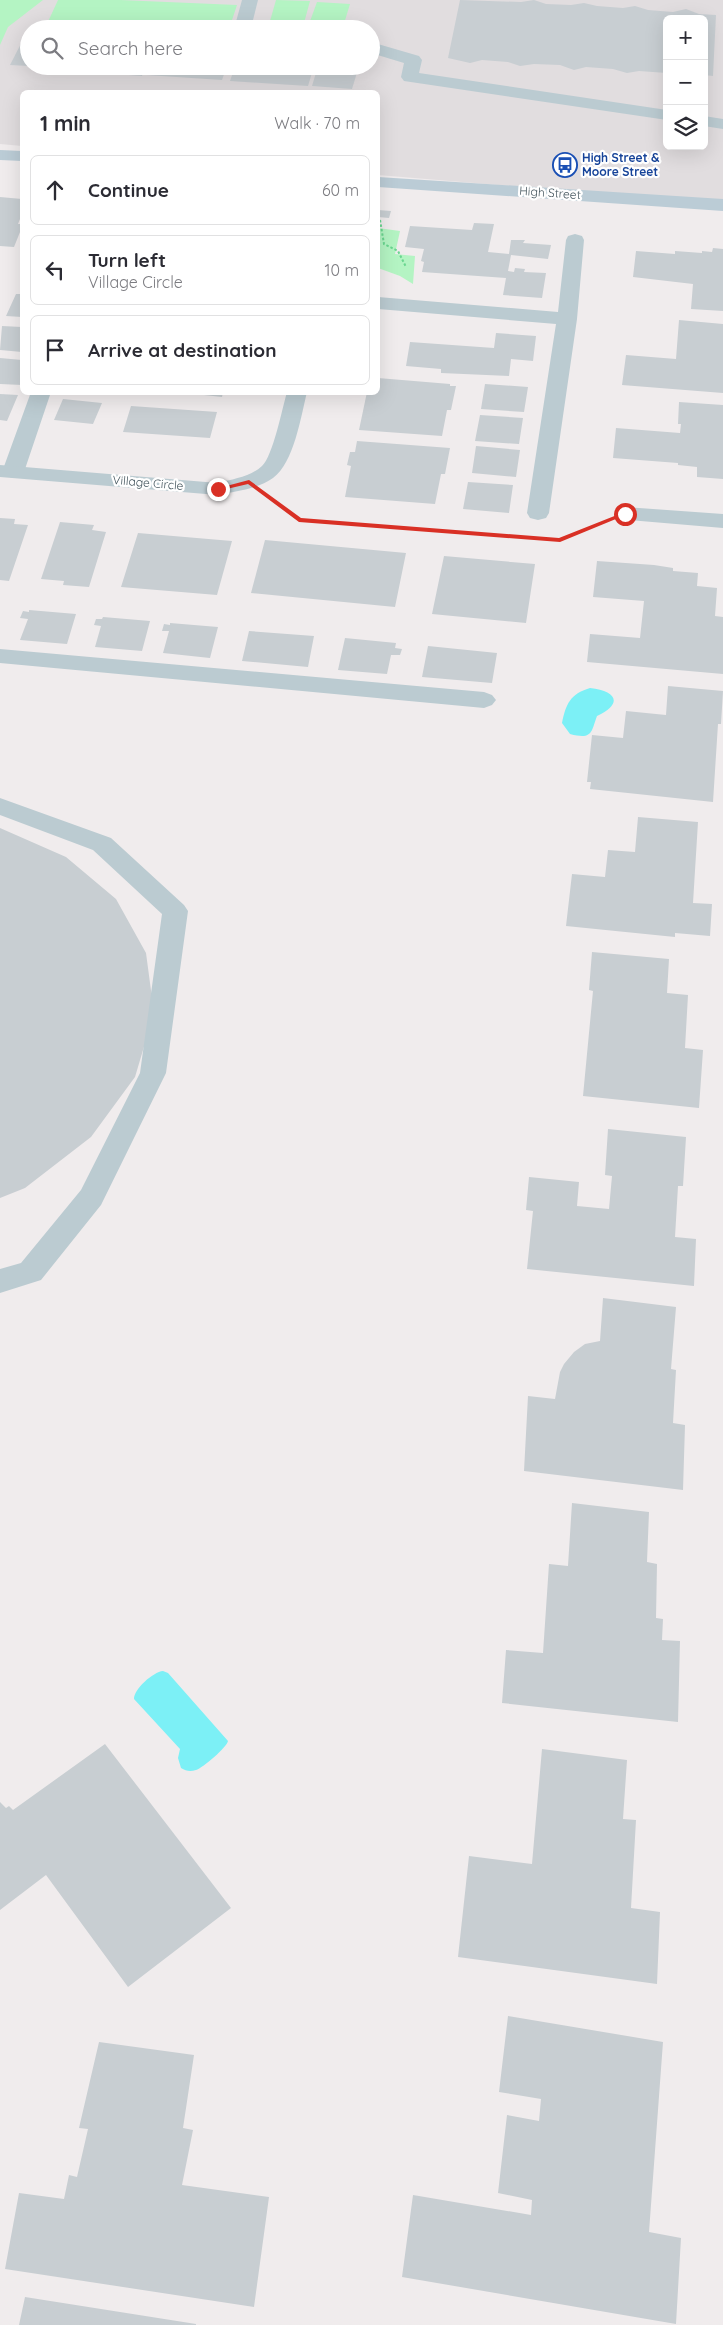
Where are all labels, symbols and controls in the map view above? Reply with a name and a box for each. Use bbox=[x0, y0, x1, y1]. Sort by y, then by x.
map controls bbox=[663, 15, 708, 150]
button: + bbox=[663, 15, 708, 60]
search box bbox=[20, 20, 380, 75]
icon: search bbox=[38, 34, 66, 62]
text: Search here bbox=[78, 36, 183, 60]
button: − bbox=[663, 60, 708, 105]
button: layers bbox=[663, 105, 708, 150]
text: 1 min bbox=[40, 110, 91, 136]
text: Walk · 70 m bbox=[274, 113, 360, 133]
place label: High Street & Moore Street bbox=[582, 150, 660, 179]
bus stop icon: High Street & Moore Street bbox=[552, 152, 578, 178]
icon: ahead bbox=[41, 176, 69, 204]
text: Continue bbox=[88, 178, 169, 202]
text: 60 m bbox=[322, 180, 359, 200]
street label: High Street bbox=[519, 183, 581, 202]
text: Turn left bbox=[88, 248, 166, 272]
icon: left bbox=[41, 256, 69, 284]
text: 10 m bbox=[325, 260, 359, 280]
text: Village Circle bbox=[88, 272, 183, 292]
icon: arrive bbox=[41, 336, 69, 364]
text: Arrive at destination bbox=[88, 338, 277, 362]
street label: Village Circle bbox=[112, 472, 184, 493]
route end bbox=[207, 478, 230, 501]
route start bbox=[614, 503, 637, 526]

